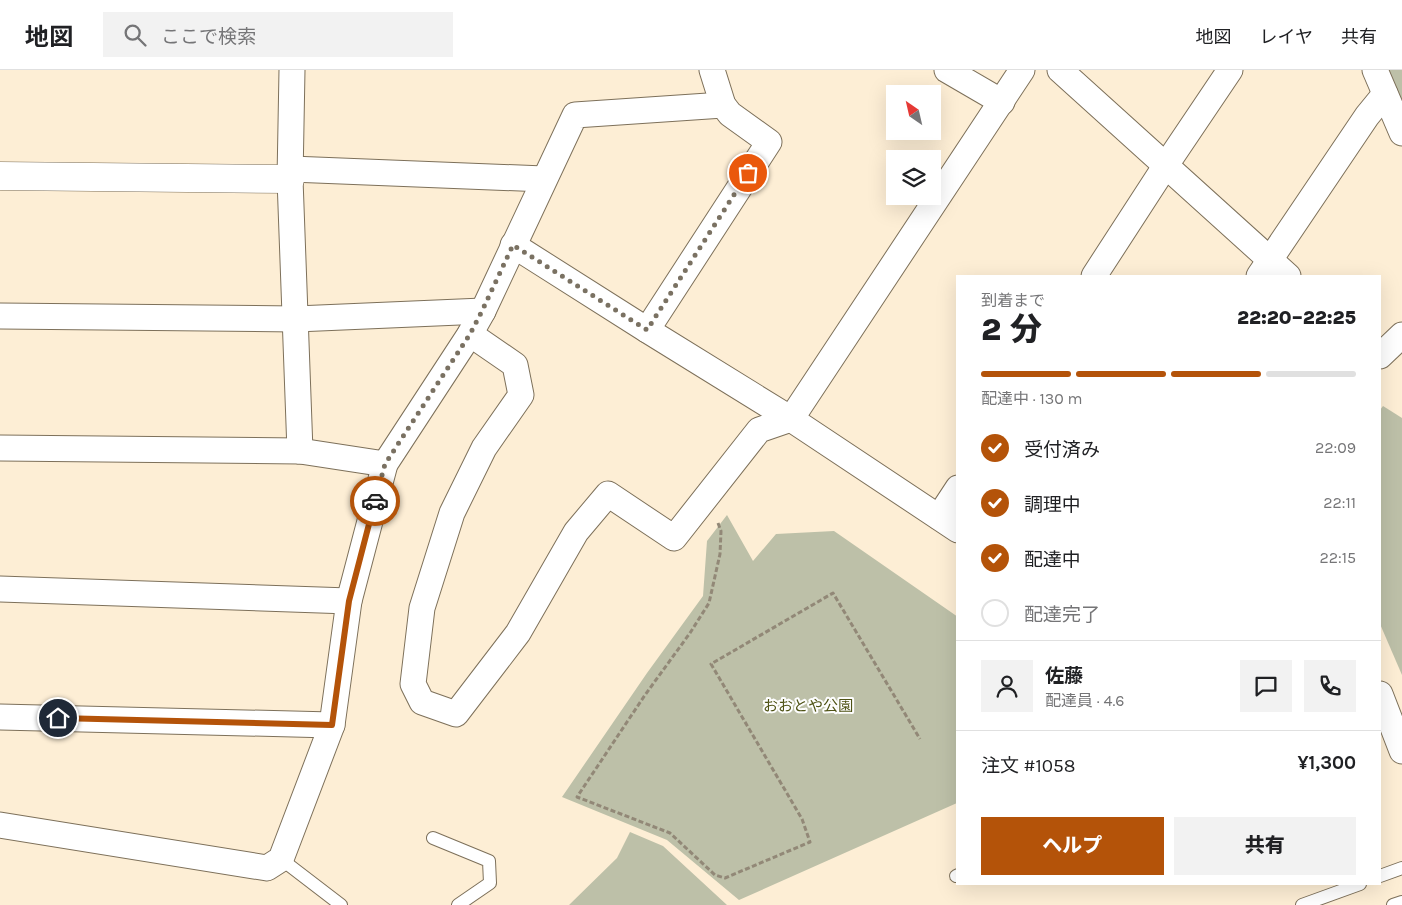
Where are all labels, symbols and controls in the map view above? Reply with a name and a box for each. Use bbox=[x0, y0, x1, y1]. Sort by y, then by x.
search box bbox=[103, 12, 453, 57]
icon: search bbox=[121, 21, 149, 49]
text: 地図 bbox=[25, 23, 73, 51]
text: ここで検索 bbox=[161, 26, 256, 48]
text: 地図 bbox=[1196, 26, 1232, 48]
text: レイヤ bbox=[1260, 26, 1313, 48]
text: 共有 bbox=[1341, 26, 1377, 48]
north arrow bbox=[886, 85, 941, 140]
map controls bbox=[886, 85, 941, 205]
button: layers bbox=[886, 150, 941, 205]
pin bbox=[727, 152, 769, 194]
icon: bag bbox=[734, 159, 762, 187]
text: 到着まで bbox=[981, 291, 1045, 310]
text: 22:20–22:25 bbox=[1237, 307, 1356, 329]
text: 2 分 bbox=[981, 311, 1042, 348]
text: 配達中 · 130 m bbox=[981, 389, 1082, 408]
icon: check bbox=[981, 434, 1009, 462]
text: 22:09 bbox=[1315, 438, 1356, 457]
text: 受付済み bbox=[1024, 439, 1100, 461]
courier bbox=[350, 476, 400, 526]
icon: car bbox=[361, 487, 389, 515]
icon: check bbox=[981, 489, 1009, 517]
text: 22:11 bbox=[1323, 493, 1356, 512]
text: 調理中 bbox=[1024, 494, 1081, 516]
icon: check bbox=[981, 544, 1009, 572]
text: 22:15 bbox=[1319, 548, 1356, 567]
text: 配達中 bbox=[1024, 549, 1081, 571]
text: 配達完了 bbox=[1024, 604, 1100, 626]
button: person bbox=[981, 660, 1033, 712]
button: chat bbox=[1240, 660, 1292, 712]
button: phone bbox=[1304, 660, 1356, 712]
text: 佐藤 bbox=[1045, 665, 1083, 687]
text: 配達員 · 4.6 bbox=[1045, 691, 1124, 710]
pin bbox=[37, 697, 79, 739]
park label: おおとや公園 bbox=[763, 697, 853, 715]
icon: home bbox=[44, 704, 72, 732]
text: ¥1,300 bbox=[1297, 752, 1356, 774]
text: 注文 #1058 bbox=[981, 755, 1075, 777]
button: ヘルプ bbox=[981, 817, 1164, 875]
button: 共有 bbox=[1174, 817, 1356, 875]

